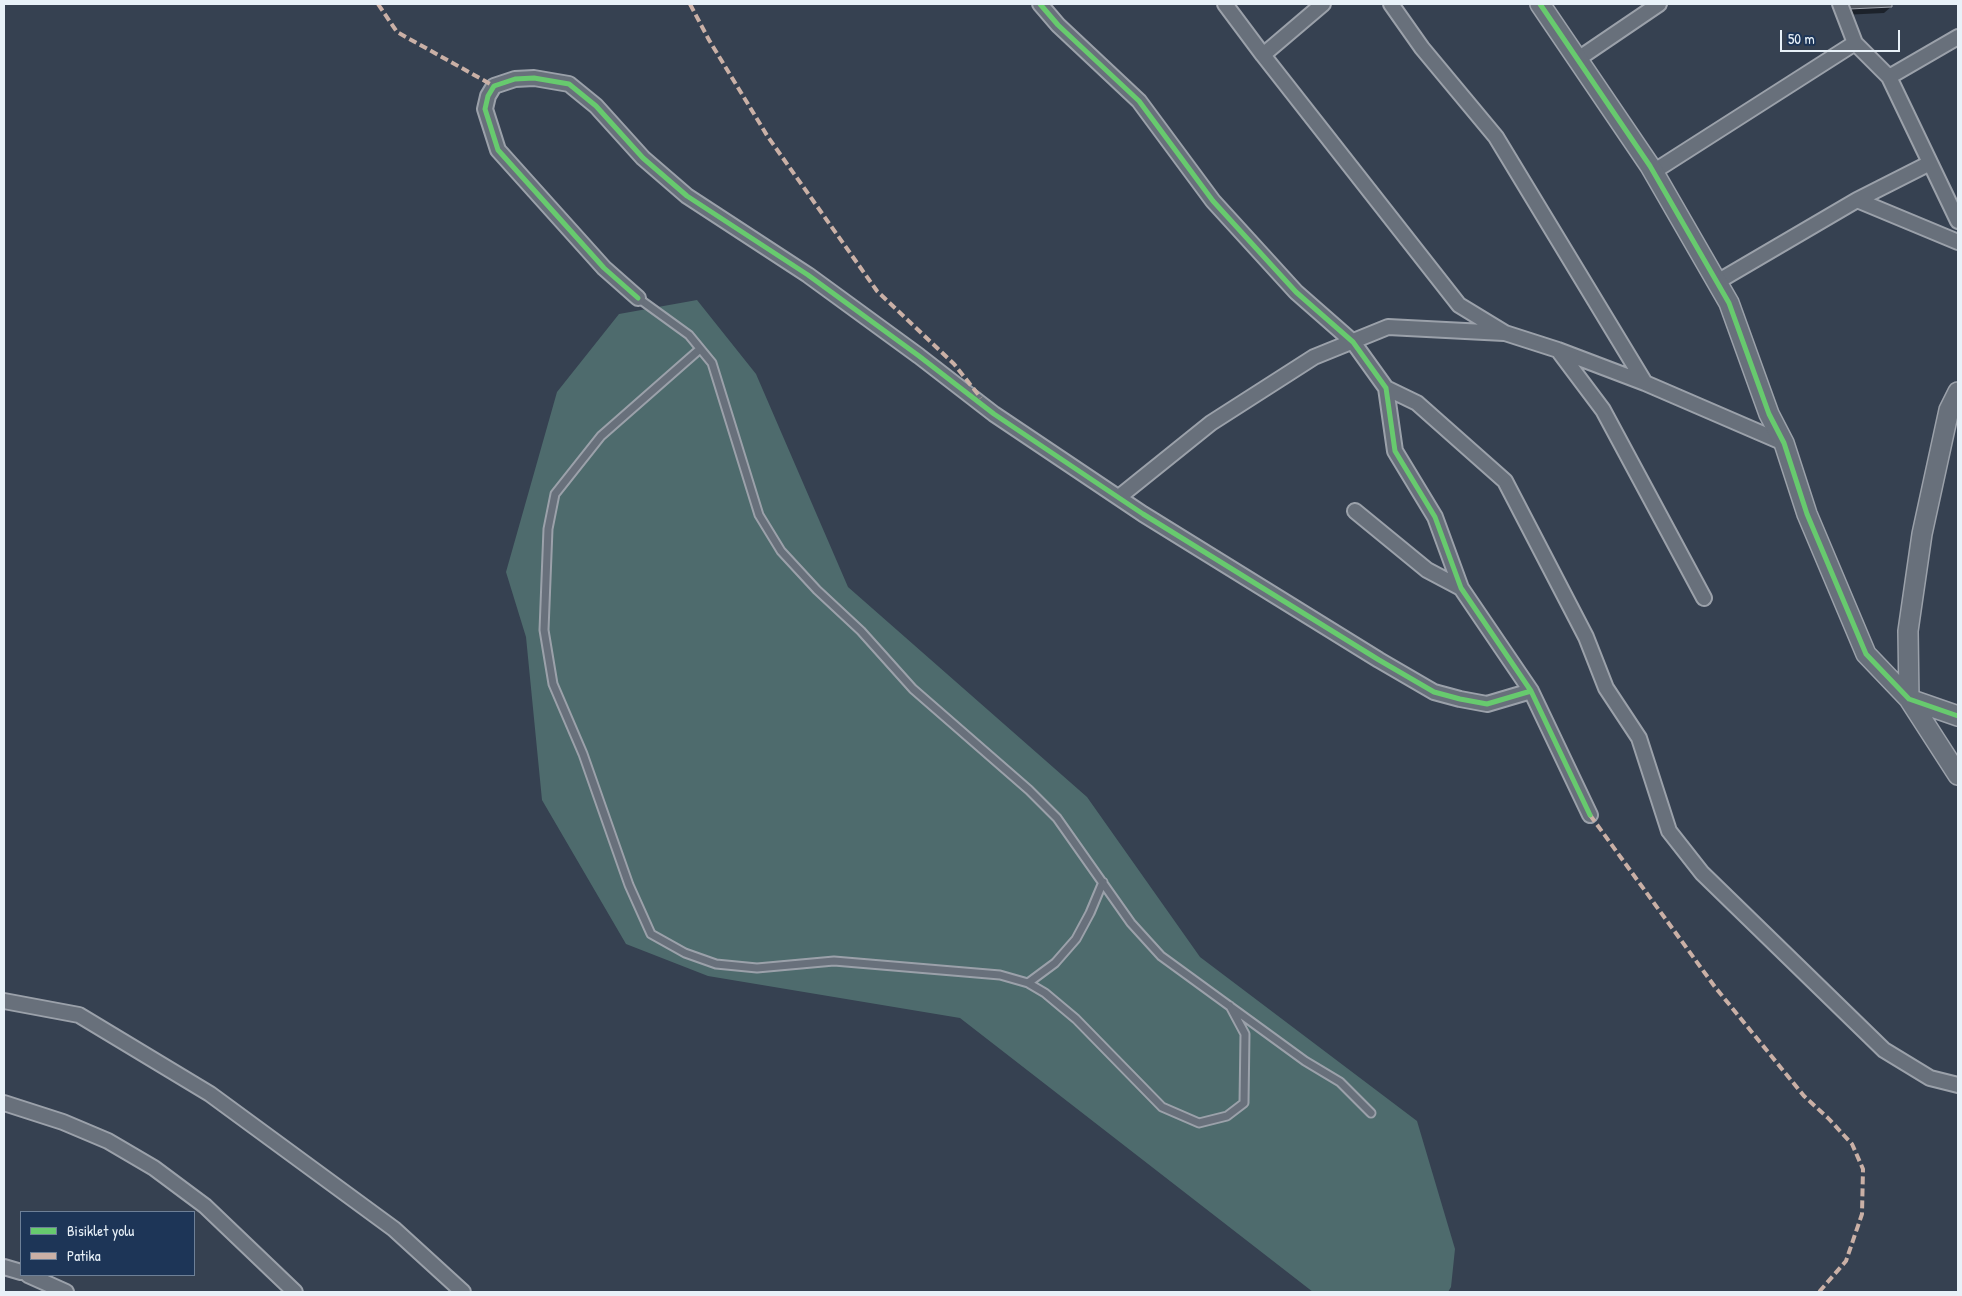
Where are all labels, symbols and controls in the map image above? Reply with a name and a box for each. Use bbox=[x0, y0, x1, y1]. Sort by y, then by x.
scale bar bbox=[1782, 20, 1902, 52]
text: 50 m bbox=[1788, 28, 1815, 49]
legend bbox=[20, 1211, 195, 1276]
text: Bisiklet yolu bbox=[67, 1220, 134, 1241]
text: Patika bbox=[67, 1245, 101, 1266]

